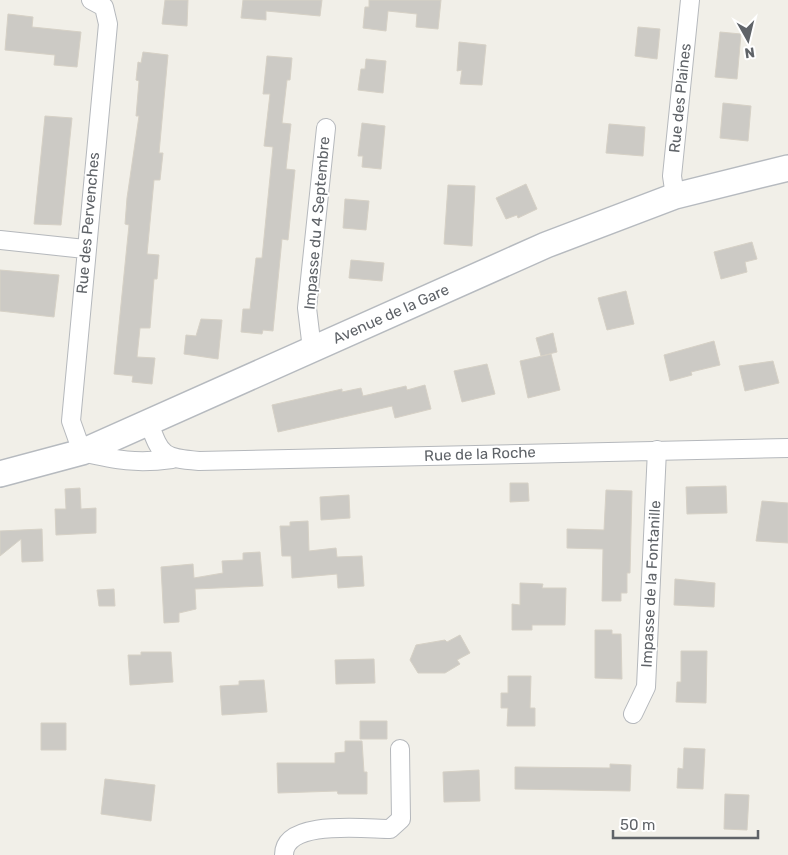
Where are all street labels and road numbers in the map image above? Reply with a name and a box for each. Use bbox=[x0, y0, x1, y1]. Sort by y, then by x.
street label: Rue des Plaines bbox=[665, 42, 695, 154]
street label: Impasse du 4 Septembre bbox=[300, 136, 334, 310]
street label: Rue des Pervenches bbox=[73, 151, 103, 295]
street label: Avenue de la Gare bbox=[330, 280, 452, 348]
street label: Rue de la Roche bbox=[424, 443, 536, 465]
street label: Impasse de la Fontanille bbox=[638, 500, 664, 668]

